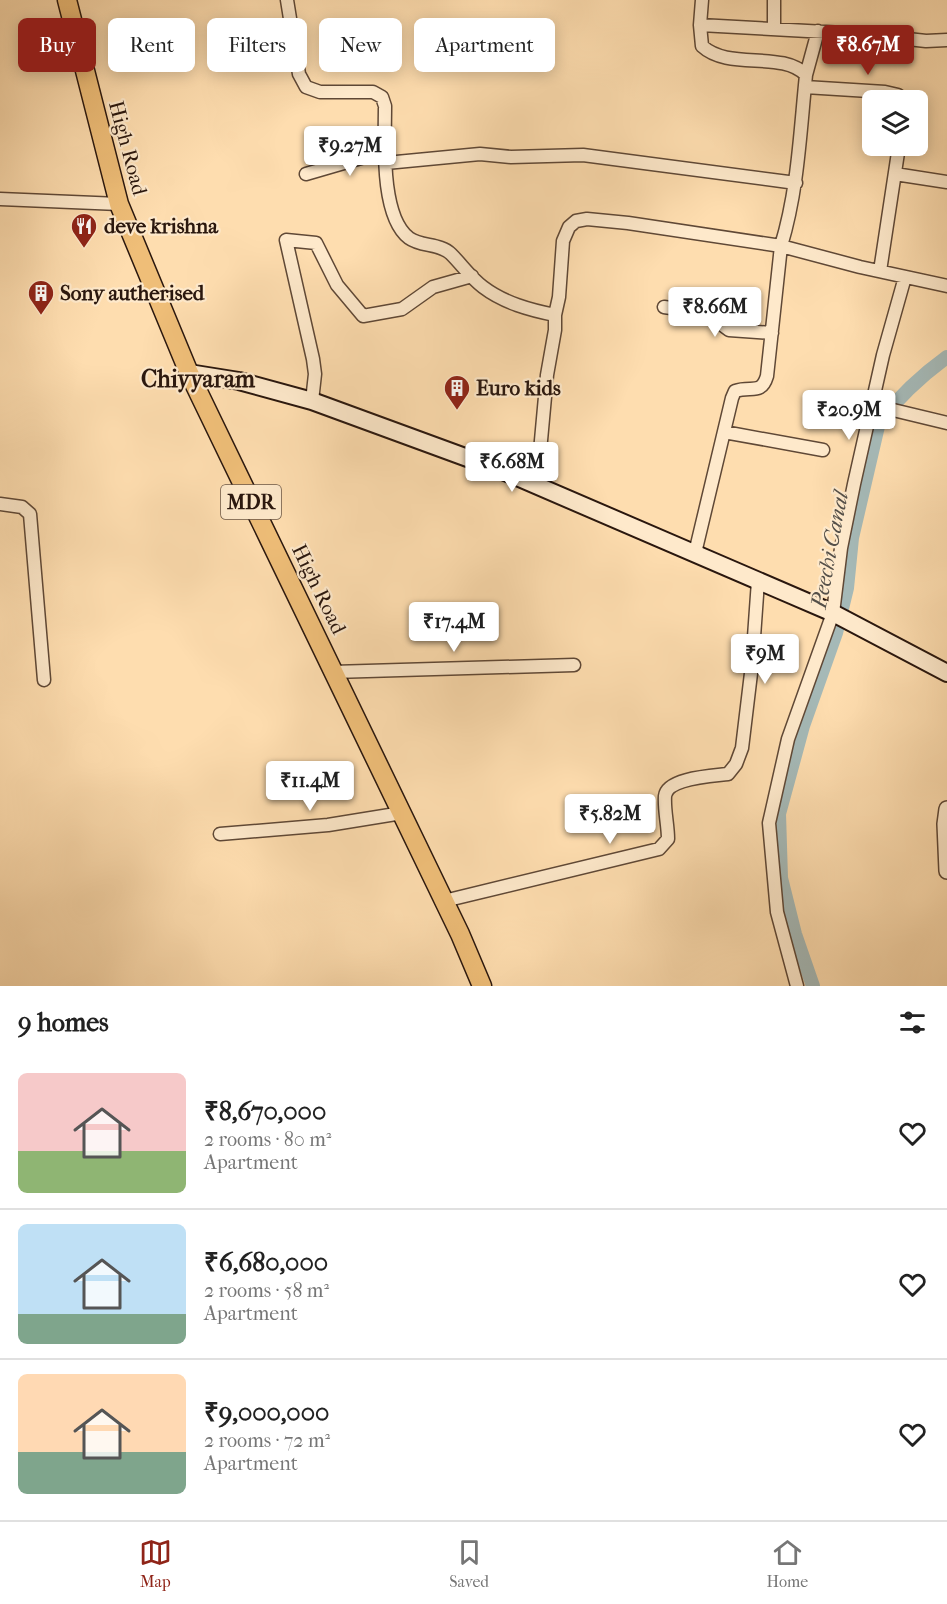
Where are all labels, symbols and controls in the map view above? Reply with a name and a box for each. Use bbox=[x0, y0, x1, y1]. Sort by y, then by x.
chip: Buy bbox=[18, 18, 96, 72]
chip: Rent bbox=[108, 18, 195, 72]
chip: Filters bbox=[207, 18, 307, 72]
chip: New bbox=[319, 18, 402, 72]
chip: Apartment bbox=[414, 18, 555, 72]
pin: ₹8.67M bbox=[819, 25, 917, 76]
text: ₹8.67M bbox=[836, 33, 900, 56]
map controls bbox=[862, 90, 928, 156]
button: layers bbox=[862, 90, 928, 156]
street label: High Road bbox=[104, 98, 152, 198]
pin: ₹9.27M bbox=[301, 126, 399, 177]
text: ₹9.27M bbox=[318, 134, 382, 157]
restaurant icon: deve krishna bbox=[69, 211, 99, 249]
place label: deve krishna bbox=[104, 214, 219, 238]
building icon: Sony autherised bbox=[26, 278, 56, 316]
place label: Sony autherised bbox=[60, 281, 205, 305]
pin: ₹8.66M bbox=[666, 287, 764, 338]
text: ₹8.66M bbox=[682, 295, 748, 318]
district label: Chiyyaram bbox=[141, 365, 256, 393]
building icon: Euro kids bbox=[442, 373, 472, 411]
place label: Euro kids bbox=[476, 376, 561, 400]
pin: ₹20.9M bbox=[800, 390, 898, 441]
text: ₹20.9M bbox=[816, 398, 882, 421]
pin: ₹6.68M bbox=[463, 442, 561, 493]
text: ₹6.68M bbox=[479, 450, 545, 473]
road number: MDR bbox=[221, 485, 281, 519]
water label: Peechi Canal bbox=[806, 487, 855, 612]
street label: High Road bbox=[287, 540, 351, 638]
pin: ₹17.4M bbox=[405, 602, 503, 653]
text: ₹17.4M bbox=[423, 610, 485, 633]
pin: ₹9M bbox=[736, 634, 794, 685]
text: ₹9M bbox=[745, 642, 785, 665]
pin: ₹11.4M bbox=[261, 761, 359, 812]
text: ₹11.4M bbox=[280, 769, 340, 792]
pin: ₹5.82M bbox=[561, 794, 659, 845]
text: ₹5.82M bbox=[579, 802, 641, 825]
icon: filters bbox=[896, 1006, 929, 1039]
text: 9 homes bbox=[18, 1007, 109, 1038]
text: ₹8,670,000 bbox=[204, 1096, 326, 1127]
icon: home bbox=[66, 1097, 138, 1169]
icon: heart bbox=[896, 1117, 929, 1150]
text: 2 rooms · 80 m² bbox=[204, 1128, 331, 1151]
text: Apartment bbox=[204, 1151, 298, 1174]
text: ₹6,680,000 bbox=[204, 1247, 328, 1278]
icon: home bbox=[66, 1248, 138, 1320]
icon: heart bbox=[896, 1268, 929, 1301]
text: 2 rooms · 58 m² bbox=[204, 1279, 329, 1302]
text: Apartment bbox=[204, 1302, 298, 1325]
text: ₹9,000,000 bbox=[204, 1397, 329, 1428]
icon: home bbox=[66, 1398, 138, 1470]
icon: heart bbox=[896, 1418, 929, 1451]
text: 2 rooms · 72 m² bbox=[204, 1429, 330, 1452]
text: Apartment bbox=[204, 1452, 298, 1475]
tab: Map bbox=[139, 1536, 172, 1591]
tab: Saved bbox=[449, 1536, 489, 1591]
tab: Home bbox=[767, 1536, 808, 1591]

